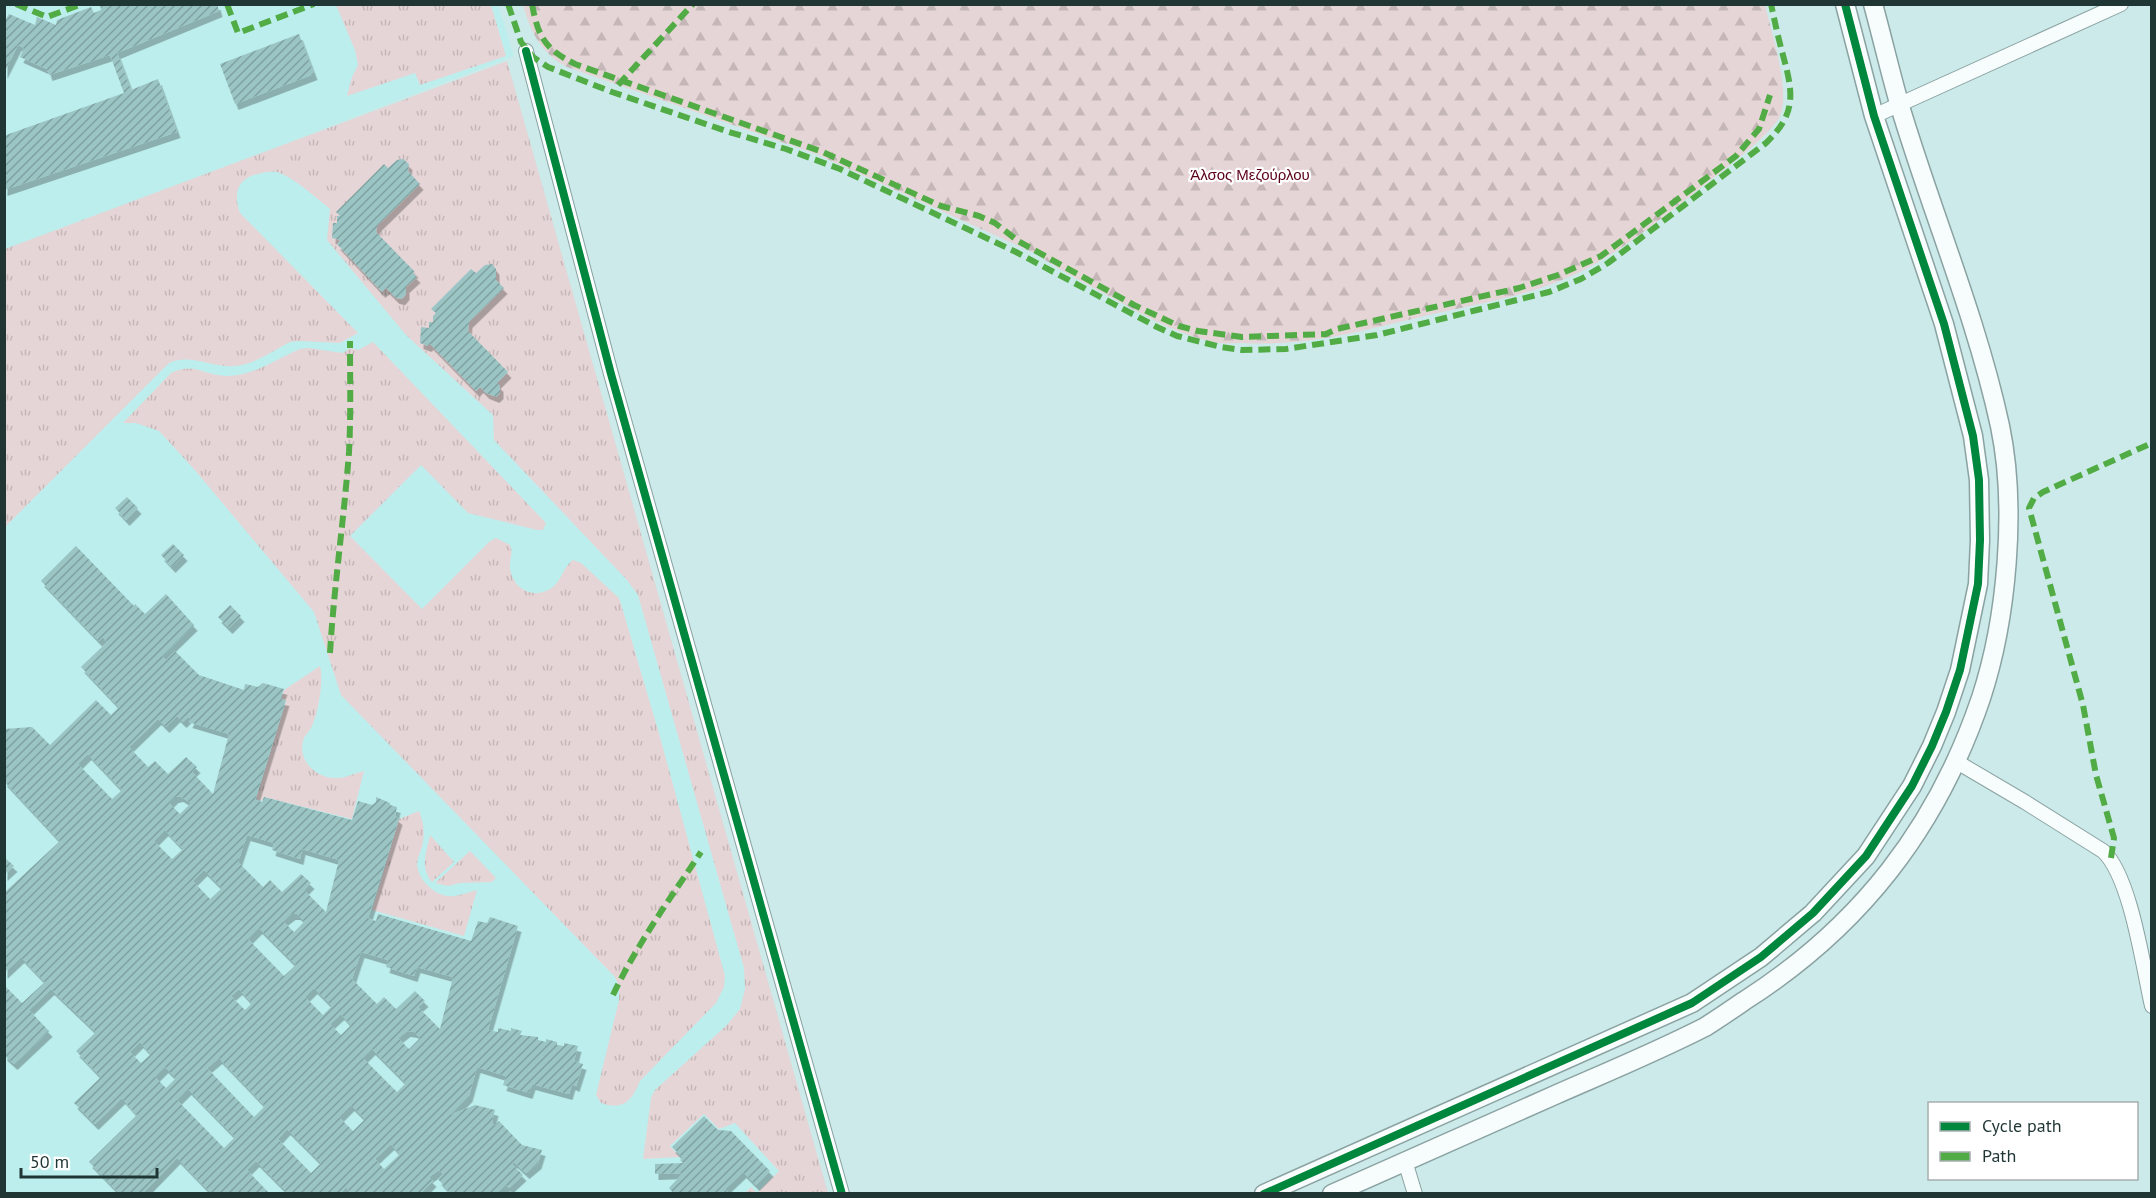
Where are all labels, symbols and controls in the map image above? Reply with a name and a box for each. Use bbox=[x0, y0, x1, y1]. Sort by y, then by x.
park label: Άλσος Μεζούρλου bbox=[1190, 165, 1310, 184]
legend bbox=[1928, 1102, 2138, 1180]
text: Cycle path bbox=[1982, 1114, 2062, 1137]
scale bar bbox=[21, 1141, 158, 1179]
text: Path bbox=[1982, 1144, 2016, 1167]
text: 50 m bbox=[30, 1150, 69, 1173]

